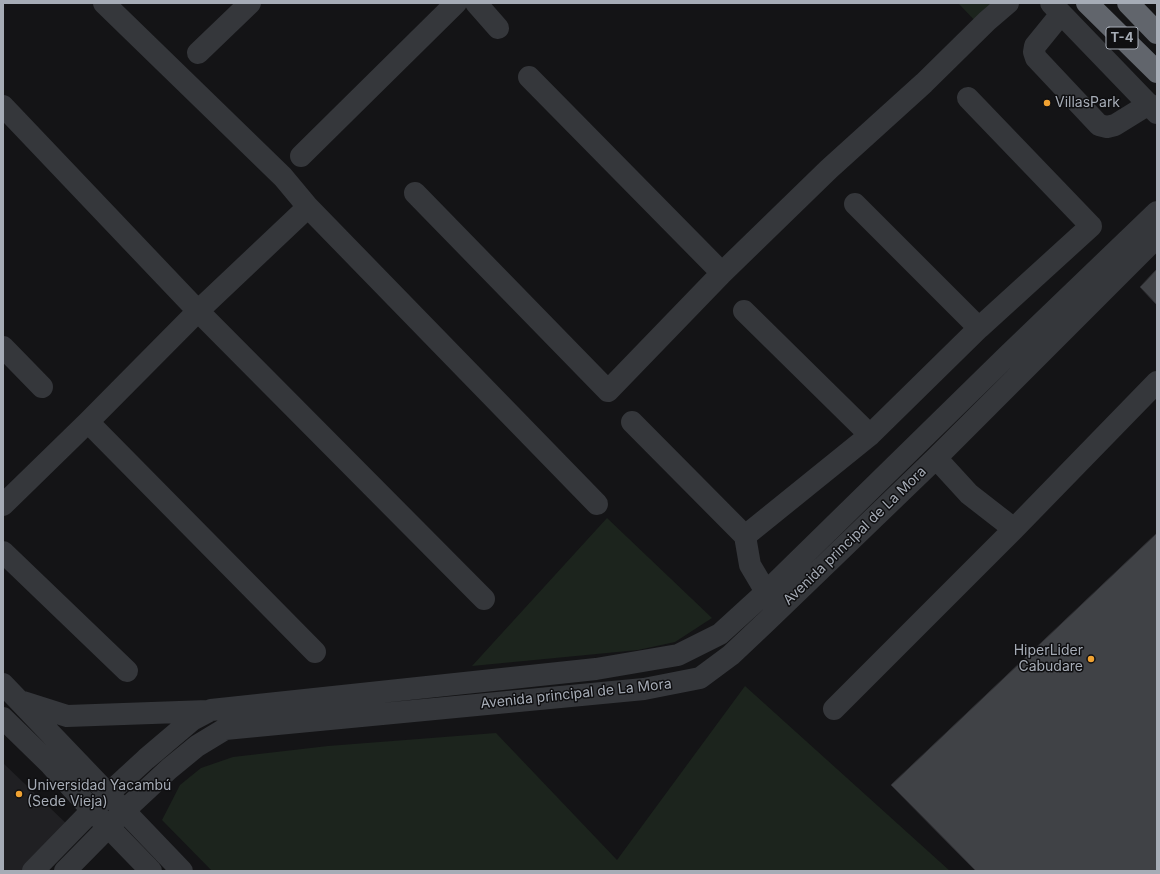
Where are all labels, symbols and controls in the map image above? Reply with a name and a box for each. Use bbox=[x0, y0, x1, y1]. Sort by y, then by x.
road number: T-4 bbox=[1106, 27, 1138, 49]
place label: VillasPark bbox=[1055, 95, 1120, 111]
marker: VillasPark bbox=[1042, 98, 1052, 108]
street label: Avenida principal de La Mora bbox=[780, 463, 930, 609]
place label: HiperLider Cabudare bbox=[1014, 643, 1083, 676]
marker: HiperLider Cabudare bbox=[1086, 654, 1096, 664]
street label: Avenida principal de La Mora bbox=[480, 676, 672, 712]
place label: Universidad Yacambú (Sede Vieja) bbox=[27, 778, 171, 810]
marker: Universidad Yacambú (Sede Vieja) bbox=[14, 789, 24, 799]

